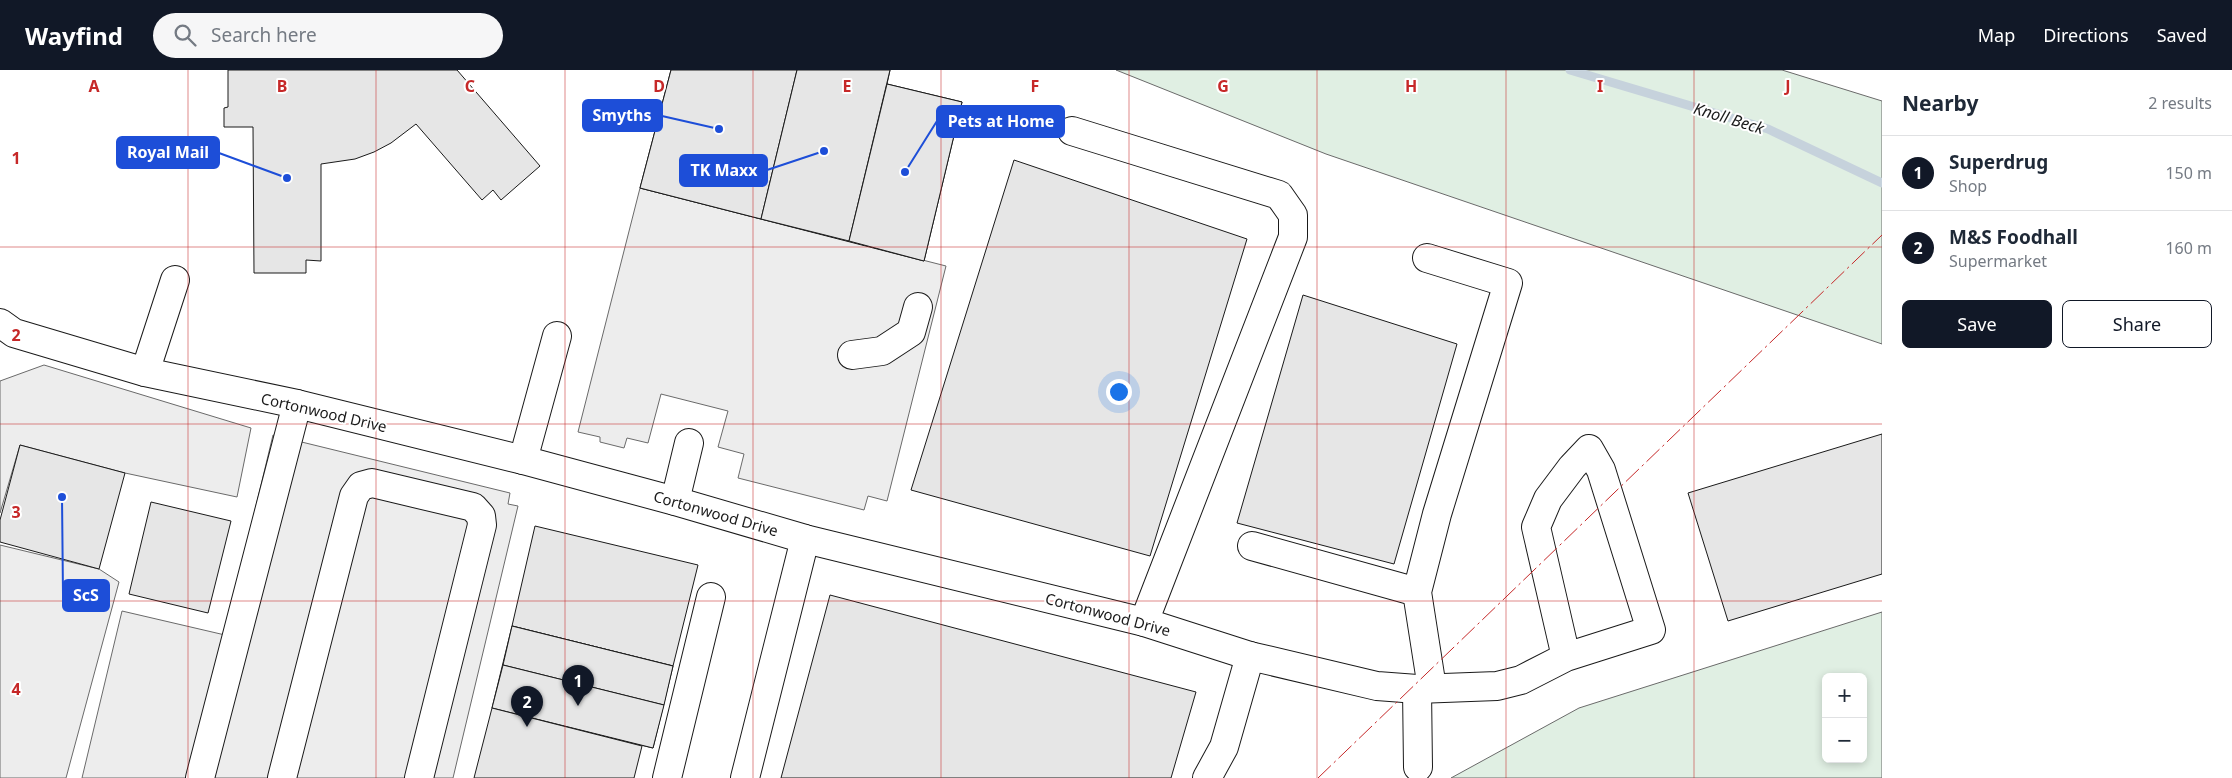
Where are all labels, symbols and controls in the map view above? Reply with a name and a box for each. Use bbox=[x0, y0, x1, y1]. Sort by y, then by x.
search box bbox=[153, 13, 503, 58]
text: Wayfind bbox=[25, 19, 123, 52]
icon: search bbox=[171, 21, 199, 49]
text: Search here bbox=[211, 22, 317, 48]
text: Map bbox=[1978, 23, 2015, 47]
text: Directions bbox=[2043, 23, 2129, 47]
text: Saved bbox=[2157, 23, 2207, 47]
text: A bbox=[88, 75, 100, 97]
text: B bbox=[277, 75, 287, 97]
text: C bbox=[465, 75, 475, 97]
text: D bbox=[653, 75, 665, 97]
text: E bbox=[843, 75, 852, 97]
text: F bbox=[1031, 75, 1039, 97]
text: G bbox=[1217, 75, 1229, 97]
text: H bbox=[1405, 75, 1417, 97]
text: I bbox=[1597, 75, 1603, 97]
text: J bbox=[1783, 75, 1791, 97]
text: Nearby bbox=[1902, 89, 1978, 117]
text: 2 results bbox=[2148, 92, 2212, 114]
water label: Knoll Beck bbox=[1691, 97, 1768, 139]
callout: Smyths bbox=[583, 100, 662, 131]
text: Smyths bbox=[593, 104, 651, 126]
callout: Pets at Home bbox=[937, 106, 1064, 137]
text: Pets at Home bbox=[948, 110, 1054, 132]
callout: Royal Mail bbox=[117, 137, 219, 168]
text: Royal Mail bbox=[127, 141, 209, 163]
text: 1 bbox=[11, 147, 21, 169]
text: Superdrug bbox=[1949, 149, 2048, 175]
callout: TK Maxx bbox=[680, 155, 767, 186]
text: TK Maxx bbox=[690, 159, 758, 181]
text: 1 bbox=[1913, 162, 1923, 184]
text: 150 m bbox=[2165, 162, 2212, 184]
text: Shop bbox=[1949, 175, 1987, 197]
text: M&S Foodhall bbox=[1949, 224, 2078, 250]
text: 2 bbox=[1913, 237, 1923, 259]
text: 160 m bbox=[2165, 237, 2212, 259]
text: Supermarket bbox=[1949, 250, 2047, 272]
button: Save bbox=[1902, 300, 2052, 348]
button: Share bbox=[2062, 300, 2212, 348]
text: 2 bbox=[11, 324, 21, 346]
your location bbox=[1106, 379, 1132, 405]
street label: Cortonwood Drive bbox=[259, 388, 389, 436]
street label: Cortonwood Drive bbox=[651, 486, 781, 540]
text: 3 bbox=[11, 501, 21, 523]
callout: ScS bbox=[63, 580, 109, 611]
text: ScS bbox=[73, 584, 99, 606]
street label: Cortonwood Drive bbox=[1043, 588, 1173, 640]
pin: 1 bbox=[562, 665, 594, 706]
map controls bbox=[1822, 673, 1867, 763]
button: + bbox=[1822, 673, 1867, 718]
text: 4 bbox=[11, 678, 21, 700]
pin: 2 bbox=[511, 686, 543, 727]
button: − bbox=[1822, 718, 1867, 763]

